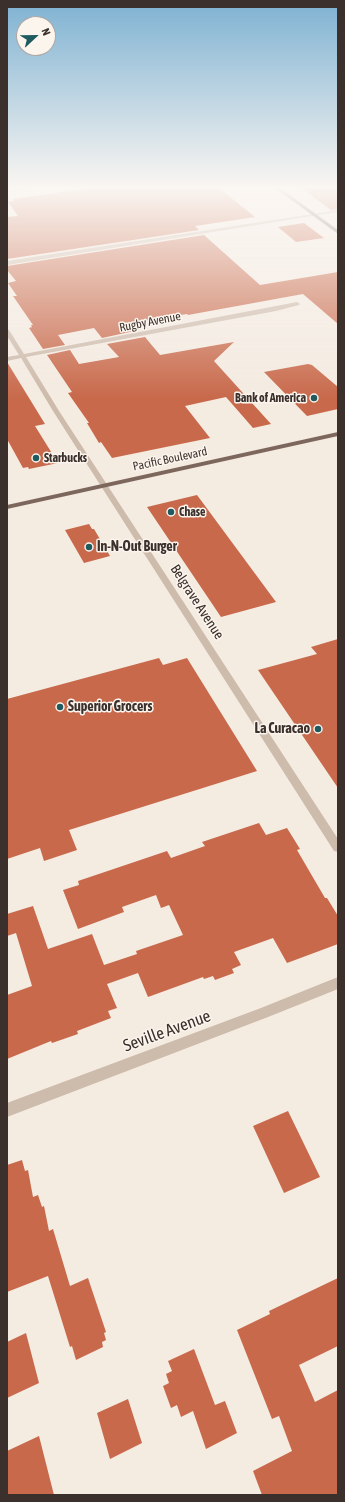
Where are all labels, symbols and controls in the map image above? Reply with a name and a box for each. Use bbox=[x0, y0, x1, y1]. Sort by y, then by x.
north arrow bbox=[16, 16, 56, 56]
text: N bbox=[39, 27, 53, 37]
street label: Rugby Avenue bbox=[118, 309, 182, 335]
place label: Bank of America bbox=[235, 391, 306, 405]
marker: Bank of America bbox=[309, 393, 319, 403]
street label: Pacific Boulevard bbox=[131, 444, 209, 474]
place label: Starbucks bbox=[44, 451, 87, 465]
marker: Starbucks bbox=[31, 453, 41, 463]
place label: Chase bbox=[179, 505, 205, 519]
marker: Chase bbox=[166, 507, 176, 517]
place label: In-N-Out Burger bbox=[97, 539, 177, 555]
marker: In-N-Out Burger bbox=[84, 542, 94, 552]
street label: Belgrave Avenue bbox=[167, 562, 227, 642]
place label: Superior Grocers bbox=[68, 699, 152, 715]
marker: Superior Grocers bbox=[55, 702, 65, 712]
place label: La Curacao bbox=[254, 721, 310, 737]
marker: La Curacao bbox=[313, 724, 323, 734]
street label: Seville Avenue bbox=[120, 1006, 214, 1056]

